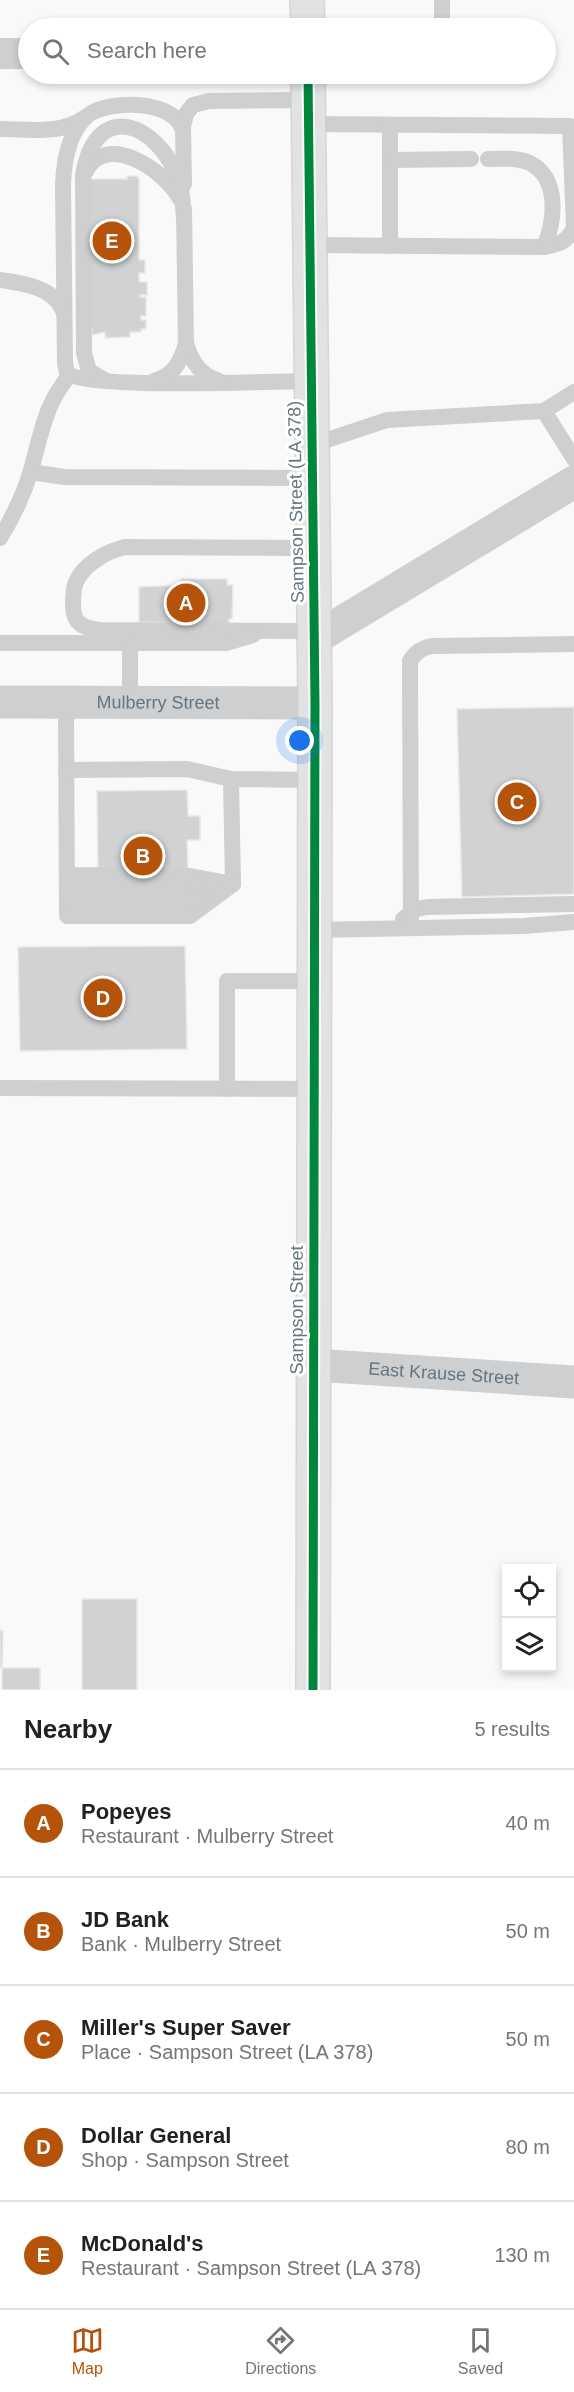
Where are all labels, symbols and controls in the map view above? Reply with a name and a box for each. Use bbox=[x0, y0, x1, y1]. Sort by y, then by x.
search box bbox=[18, 18, 556, 84]
icon: search bbox=[39, 35, 72, 68]
text: Search here bbox=[87, 38, 207, 63]
pin: E bbox=[92, 218, 132, 264]
street label: Sampson Street (LA 378) bbox=[284, 401, 308, 603]
pin: A bbox=[166, 580, 206, 626]
street label: Mulberry Street bbox=[96, 692, 220, 713]
your location bbox=[285, 726, 314, 755]
pin: C bbox=[498, 780, 536, 824]
pin: B bbox=[124, 834, 162, 878]
pin: D bbox=[84, 976, 122, 1020]
street label: Sampson Street bbox=[287, 1245, 307, 1375]
street label: East Krause Street bbox=[368, 1359, 520, 1388]
map controls bbox=[502, 1564, 556, 1672]
button: locate bbox=[502, 1564, 556, 1618]
button: layers bbox=[502, 1618, 556, 1672]
text: Nearby bbox=[24, 1714, 112, 1744]
text: 5 results bbox=[474, 1718, 550, 1740]
text: Popeyes bbox=[81, 1799, 172, 1824]
text: A bbox=[36, 1812, 51, 1834]
text: 40 m bbox=[506, 1812, 550, 1834]
text: Restaurant · Mulberry Street bbox=[81, 1825, 333, 1847]
text: JD Bank bbox=[81, 1907, 169, 1932]
text: B bbox=[36, 1920, 51, 1942]
text: 50 m bbox=[506, 1920, 550, 1942]
text: Bank · Mulberry Street bbox=[81, 1933, 281, 1955]
text: Miller's Super Saver bbox=[81, 2015, 290, 2040]
text: C bbox=[36, 2028, 51, 2050]
text: 50 m bbox=[506, 2028, 550, 2050]
text: Place · Sampson Street (LA 378) bbox=[81, 2041, 373, 2063]
text: Dollar General bbox=[81, 2123, 231, 2148]
text: D bbox=[36, 2136, 51, 2158]
text: 80 m bbox=[506, 2136, 550, 2158]
text: Shop · Sampson Street bbox=[81, 2149, 289, 2171]
text: McDonald's bbox=[81, 2231, 204, 2256]
text: E bbox=[37, 2244, 50, 2266]
text: 130 m bbox=[494, 2244, 550, 2266]
text: Restaurant · Sampson Street (LA 378) bbox=[81, 2257, 421, 2279]
tab: Map bbox=[71, 2324, 104, 2378]
tab: Directions bbox=[245, 2324, 316, 2378]
tab: Saved bbox=[458, 2324, 503, 2378]

